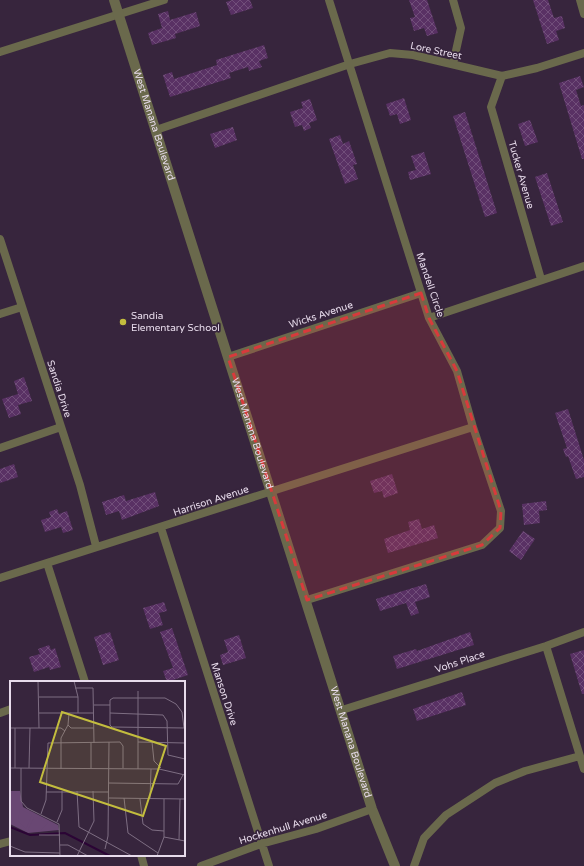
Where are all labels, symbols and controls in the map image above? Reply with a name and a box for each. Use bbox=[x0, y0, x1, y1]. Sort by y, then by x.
street label: Lore Street bbox=[409, 40, 463, 62]
street label: West Manana Boulevard bbox=[130, 68, 177, 182]
street label: Tucker Avenue bbox=[506, 140, 537, 211]
street label: Mandell Circle bbox=[413, 251, 447, 319]
street label: Wicks Avenue bbox=[288, 299, 355, 331]
place label: Sandia Elementary School bbox=[131, 310, 220, 334]
marker: Sandia Elementary School bbox=[118, 317, 128, 327]
street label: Sandia Drive bbox=[44, 359, 74, 419]
street label: West Manana Boulevard bbox=[229, 376, 276, 491]
street label: Harrison Avenue bbox=[172, 483, 251, 519]
street label: Vohs Place bbox=[434, 648, 487, 676]
street label: Manson Drive bbox=[208, 661, 240, 727]
inset map bbox=[10, 681, 185, 856]
street label: West Manana Boulevard bbox=[327, 685, 374, 799]
street label: Hockenhull Avenue bbox=[238, 809, 329, 847]

